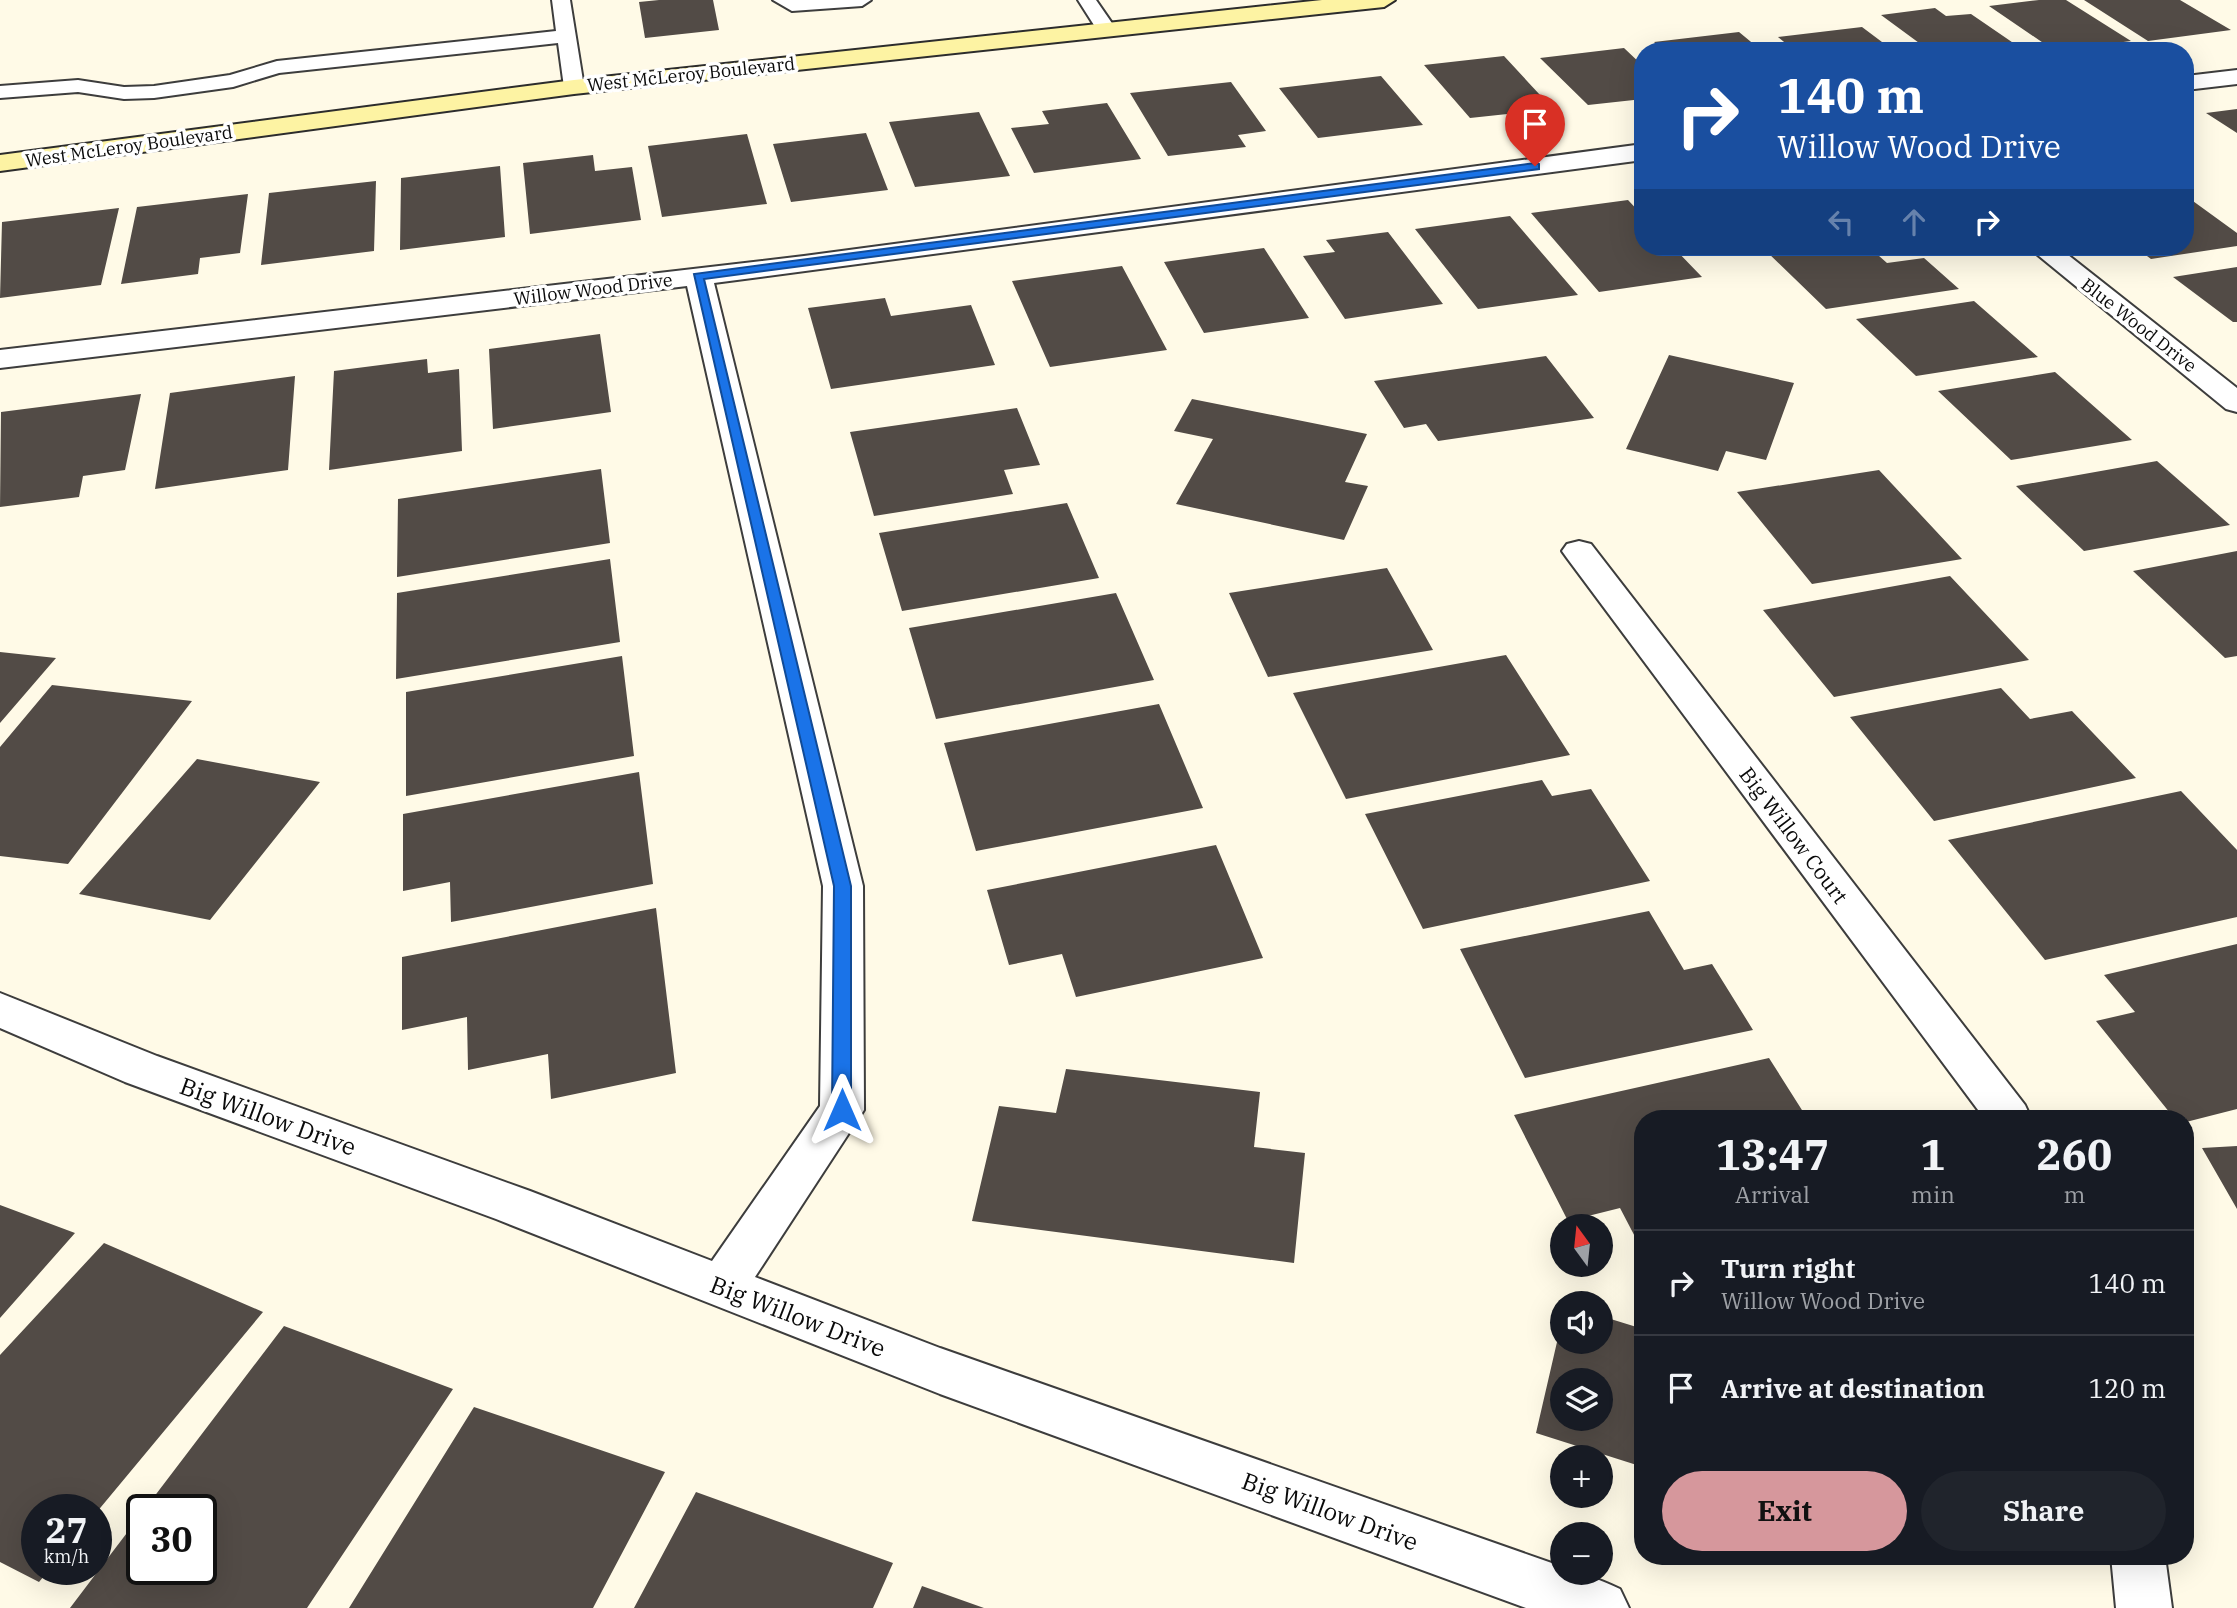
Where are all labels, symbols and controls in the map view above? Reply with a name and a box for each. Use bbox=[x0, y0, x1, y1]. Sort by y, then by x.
street label: West McLeroy Boulevard bbox=[586, 52, 796, 96]
text: 140 m bbox=[1777, 63, 1924, 126]
icon: right bbox=[1662, 70, 1753, 161]
pin bbox=[1505, 94, 1565, 166]
icon: arrive bbox=[1516, 105, 1554, 143]
street label: West McLeroy Boulevard bbox=[24, 120, 234, 172]
text: Willow Wood Drive bbox=[1777, 125, 2061, 167]
icon: left bbox=[1822, 203, 1860, 241]
icon: ahead bbox=[1895, 203, 1933, 241]
icon: right bbox=[1968, 203, 2006, 241]
street label: Willow Wood Drive bbox=[512, 268, 674, 310]
street label: Blue Wood Drive bbox=[2077, 273, 2201, 377]
street label: Big Willow Court bbox=[1733, 761, 1855, 909]
street label: Big Willow Drive bbox=[175, 1069, 361, 1163]
position arrow bbox=[805, 1073, 879, 1147]
text: 13:47 bbox=[1716, 1127, 1829, 1182]
text: 1 bbox=[1920, 1127, 1946, 1182]
text: 260 bbox=[2037, 1127, 2112, 1182]
text: Arrival bbox=[1735, 1179, 1810, 1209]
text: min bbox=[1911, 1179, 1955, 1209]
text: m bbox=[2063, 1179, 2085, 1209]
north arrow bbox=[1550, 1214, 1614, 1278]
map controls bbox=[1550, 1214, 1613, 1585]
text: Turn right bbox=[1721, 1251, 1855, 1285]
icon: right bbox=[1662, 1264, 1700, 1302]
text: 140 m bbox=[2088, 1266, 2166, 1300]
street label: Big Willow Drive bbox=[706, 1268, 890, 1364]
text: Willow Wood Drive bbox=[1721, 1285, 1925, 1315]
button: sound bbox=[1550, 1291, 1613, 1354]
button: layers bbox=[1550, 1368, 1613, 1431]
icon: arrive bbox=[1662, 1369, 1700, 1407]
text: Arrive at destination bbox=[1721, 1371, 1985, 1405]
text: 120 m bbox=[2088, 1371, 2166, 1405]
button: + bbox=[1550, 1445, 1613, 1508]
street label: Big Willow Drive bbox=[1237, 1464, 1423, 1558]
button: Exit bbox=[1662, 1471, 1907, 1551]
button: Share bbox=[1921, 1471, 2166, 1551]
speed limit sign: 30 bbox=[126, 1494, 217, 1585]
text: 27 bbox=[45, 1507, 88, 1553]
button: − bbox=[1550, 1522, 1613, 1585]
text: km/h bbox=[44, 1545, 89, 1568]

